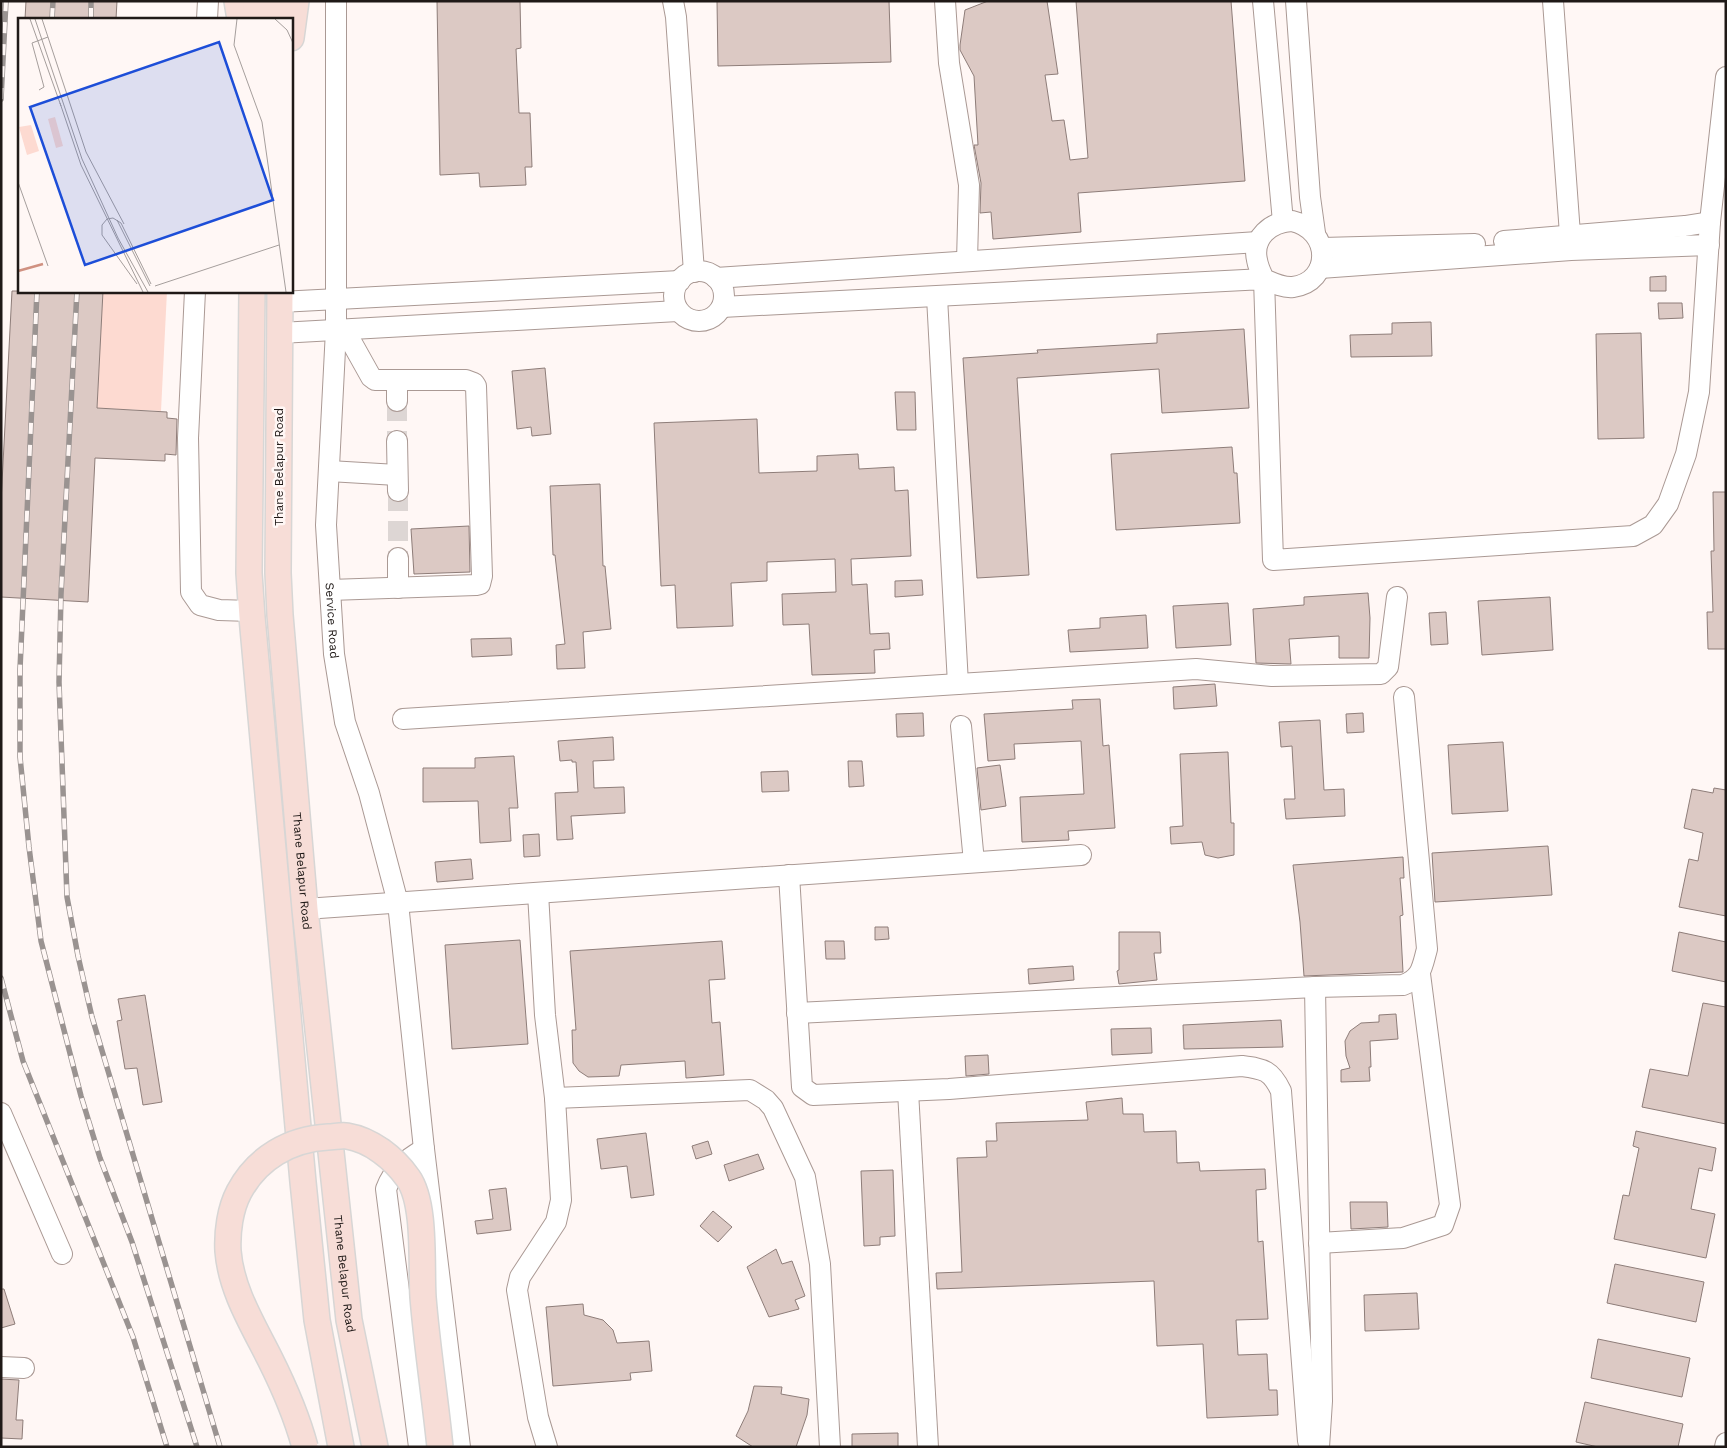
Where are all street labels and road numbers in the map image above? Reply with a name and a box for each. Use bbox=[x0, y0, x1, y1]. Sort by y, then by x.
street label: Thane Belapur Road bbox=[272, 408, 286, 526]
street label: Service Road bbox=[323, 582, 342, 660]
street label: Thane Belapur Road bbox=[290, 812, 314, 930]
street label: Thane Belapur Road bbox=[331, 1214, 358, 1334]

